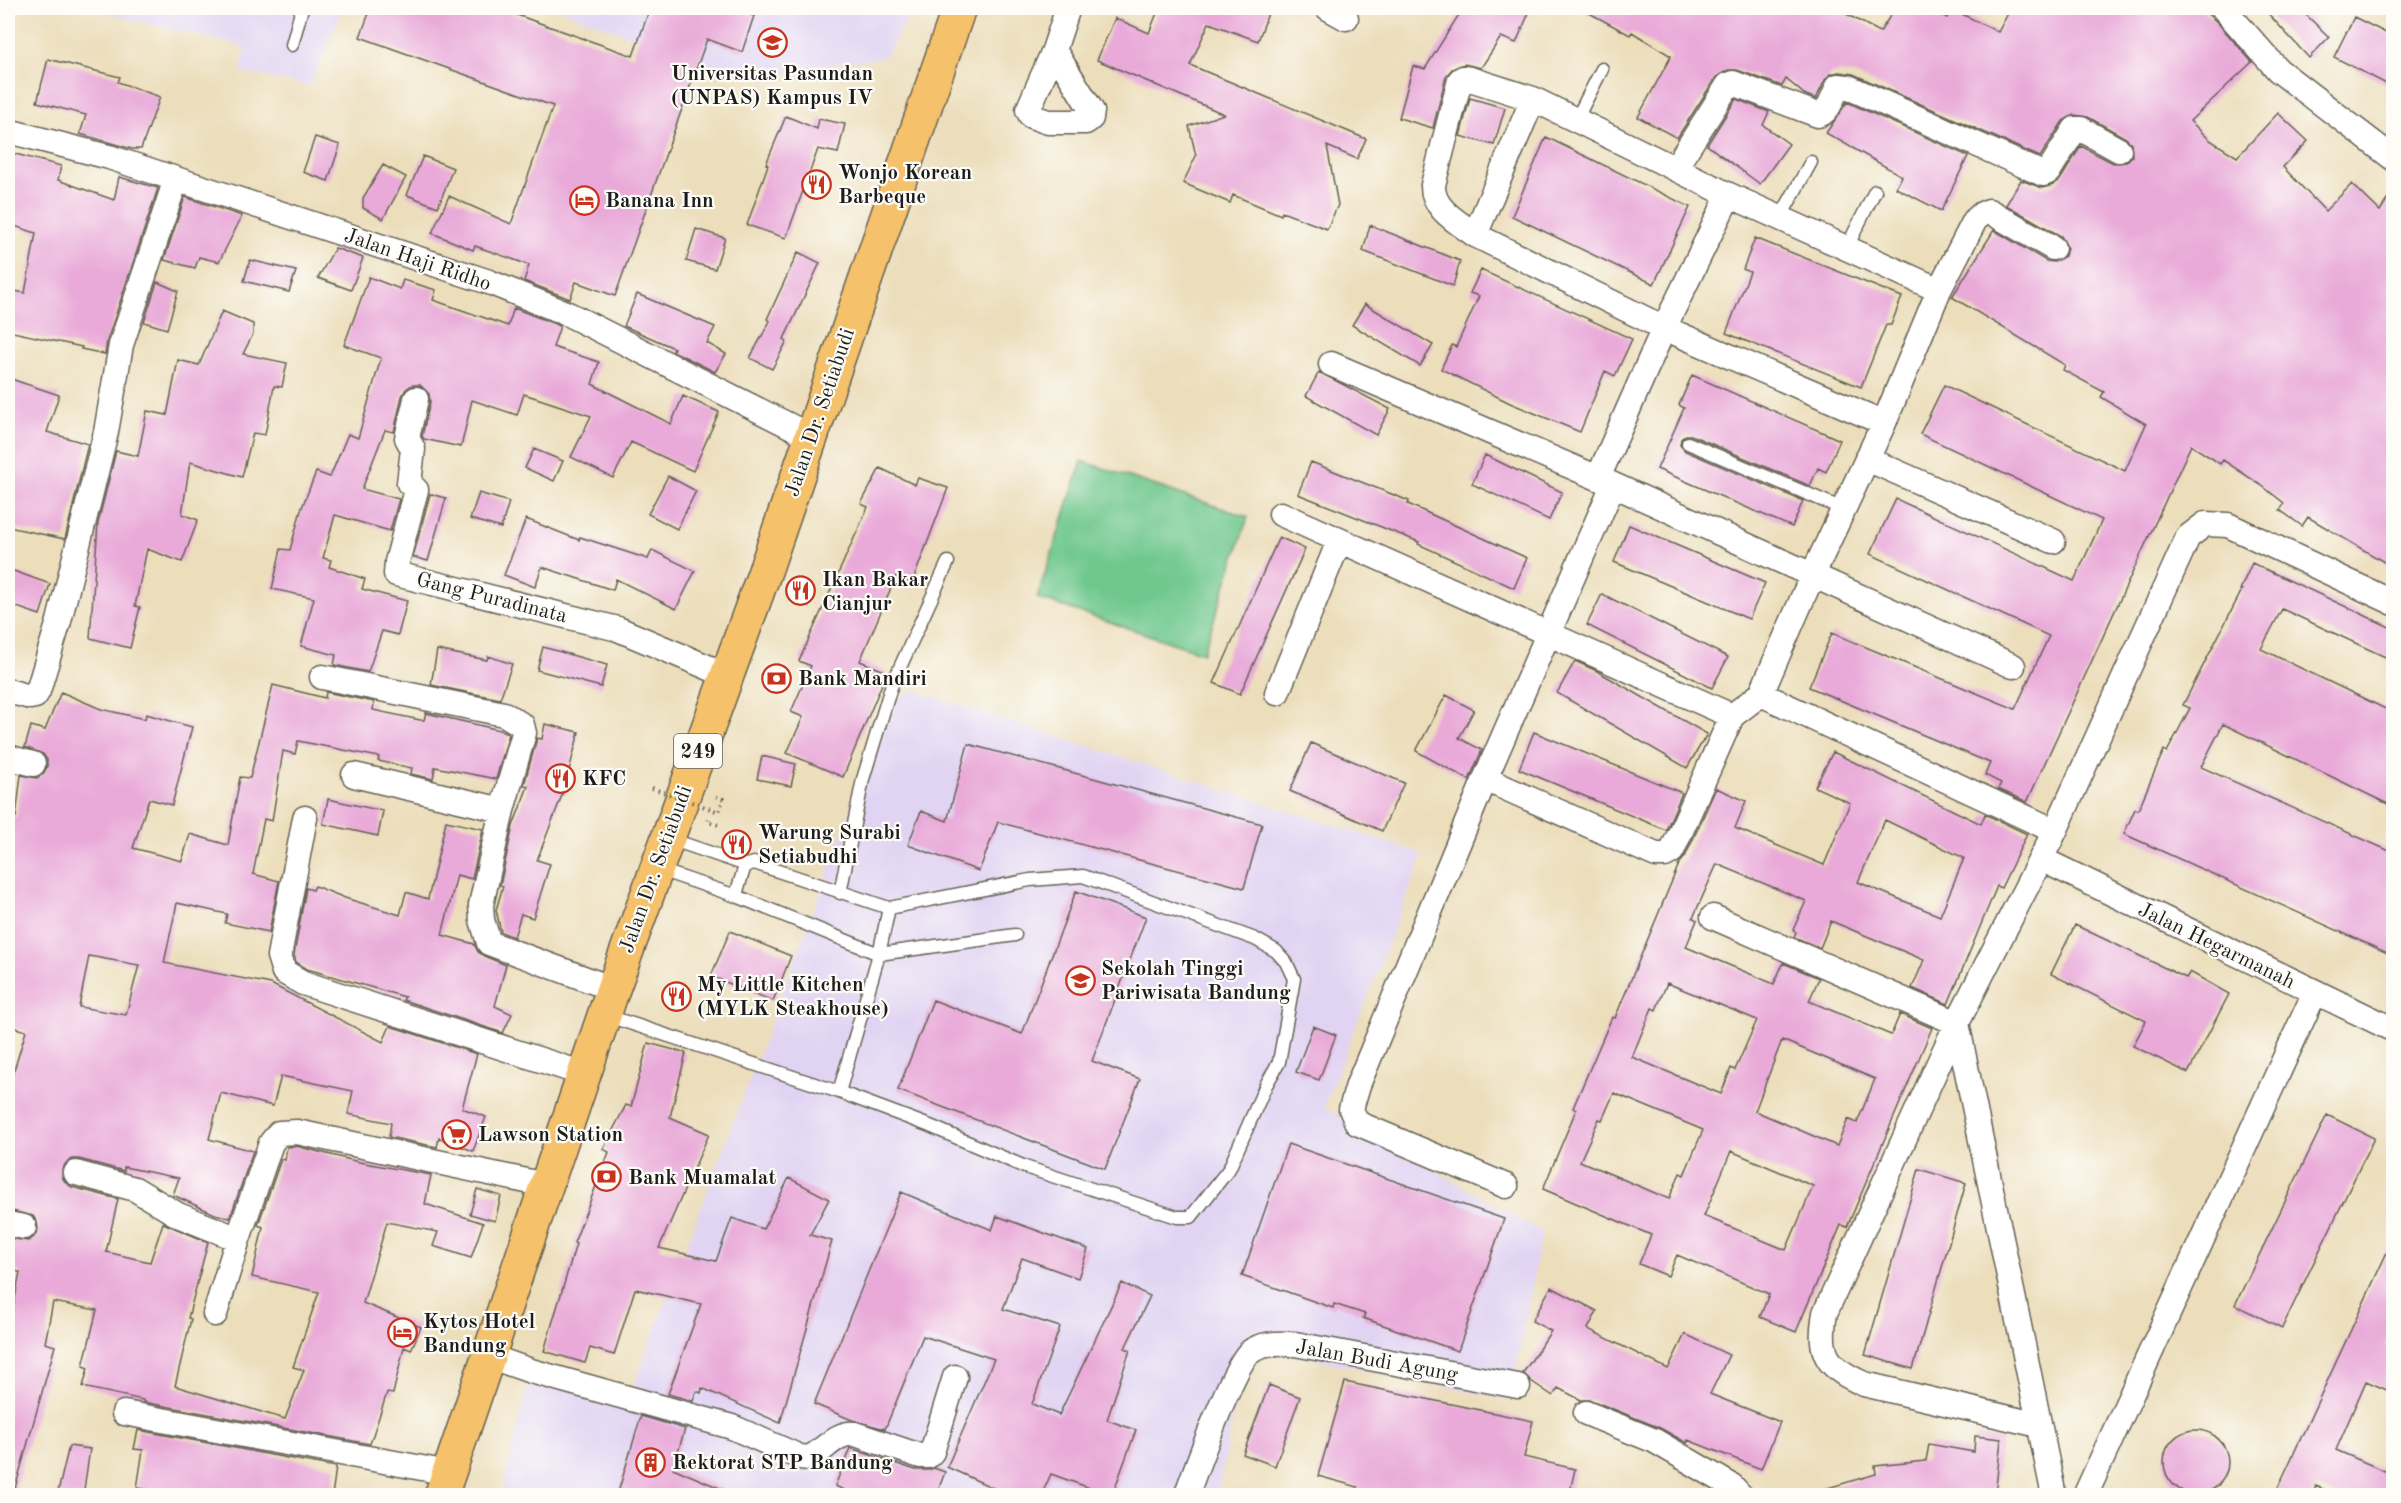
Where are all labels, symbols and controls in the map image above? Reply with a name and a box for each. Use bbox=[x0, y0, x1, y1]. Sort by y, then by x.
school or university icon: Universitas Pasundan (UNPAS) Kampus IV bbox=[756, 26, 788, 58]
place label: Universitas Pasundan (UNPAS) Kampus IV bbox=[671, 64, 873, 109]
place label: Wonjo Korean Barbeque bbox=[838, 163, 972, 208]
restaurant icon: Wonjo Korean Barbeque bbox=[801, 168, 833, 200]
hotel icon: Banana Inn bbox=[568, 184, 600, 216]
place label: Banana Inn bbox=[605, 191, 714, 212]
street label: Jalan Haji Ridho bbox=[341, 225, 494, 295]
street label: Jalan Dr. Setiabudi bbox=[782, 326, 859, 499]
street label: Gang Puradinata bbox=[414, 570, 569, 627]
place label: Ikan Bakar Cianjur bbox=[822, 570, 928, 615]
restaurant icon: Ikan Bakar Cianjur bbox=[785, 575, 817, 607]
bank icon: Bank Mandiri bbox=[761, 662, 793, 694]
place label: Bank Mandiri bbox=[798, 669, 927, 690]
road number: 249 bbox=[674, 734, 722, 768]
restaurant icon: KFC bbox=[545, 762, 577, 794]
place label: KFC bbox=[582, 769, 626, 790]
street label: Jalan Dr. Setiabudi bbox=[616, 783, 696, 956]
place label: Warung Surabi Setiabudhi bbox=[758, 823, 901, 868]
restaurant icon: Warung Surabi Setiabudhi bbox=[721, 828, 753, 860]
street label: Jalan Hegarmanah bbox=[2135, 899, 2298, 993]
place label: Sekolah Tinggi Pariwisata Bandung bbox=[1101, 959, 1291, 1004]
school or university icon: Sekolah Tinggi Pariwisata Bandung bbox=[1064, 964, 1096, 996]
place label: My Little Kitchen (MYLK Steakhouse) bbox=[697, 975, 889, 1020]
restaurant icon: My Little Kitchen (MYLK Steakhouse) bbox=[660, 980, 692, 1012]
supermarket icon: Lawson Station bbox=[441, 1118, 473, 1150]
place label: Lawson Station bbox=[478, 1125, 623, 1146]
bank icon: Bank Muamalat bbox=[591, 1161, 623, 1193]
place label: Bank Muamalat bbox=[628, 1168, 776, 1189]
place label: Kytos Hotel Bandung bbox=[423, 1312, 535, 1357]
hotel icon: Kytos Hotel Bandung bbox=[386, 1317, 418, 1349]
street label: Jalan Budi Agung bbox=[1294, 1337, 1460, 1386]
building icon: Rektorat STP Bandung bbox=[635, 1446, 667, 1478]
place label: Rektorat STP Bandung bbox=[672, 1453, 893, 1474]

